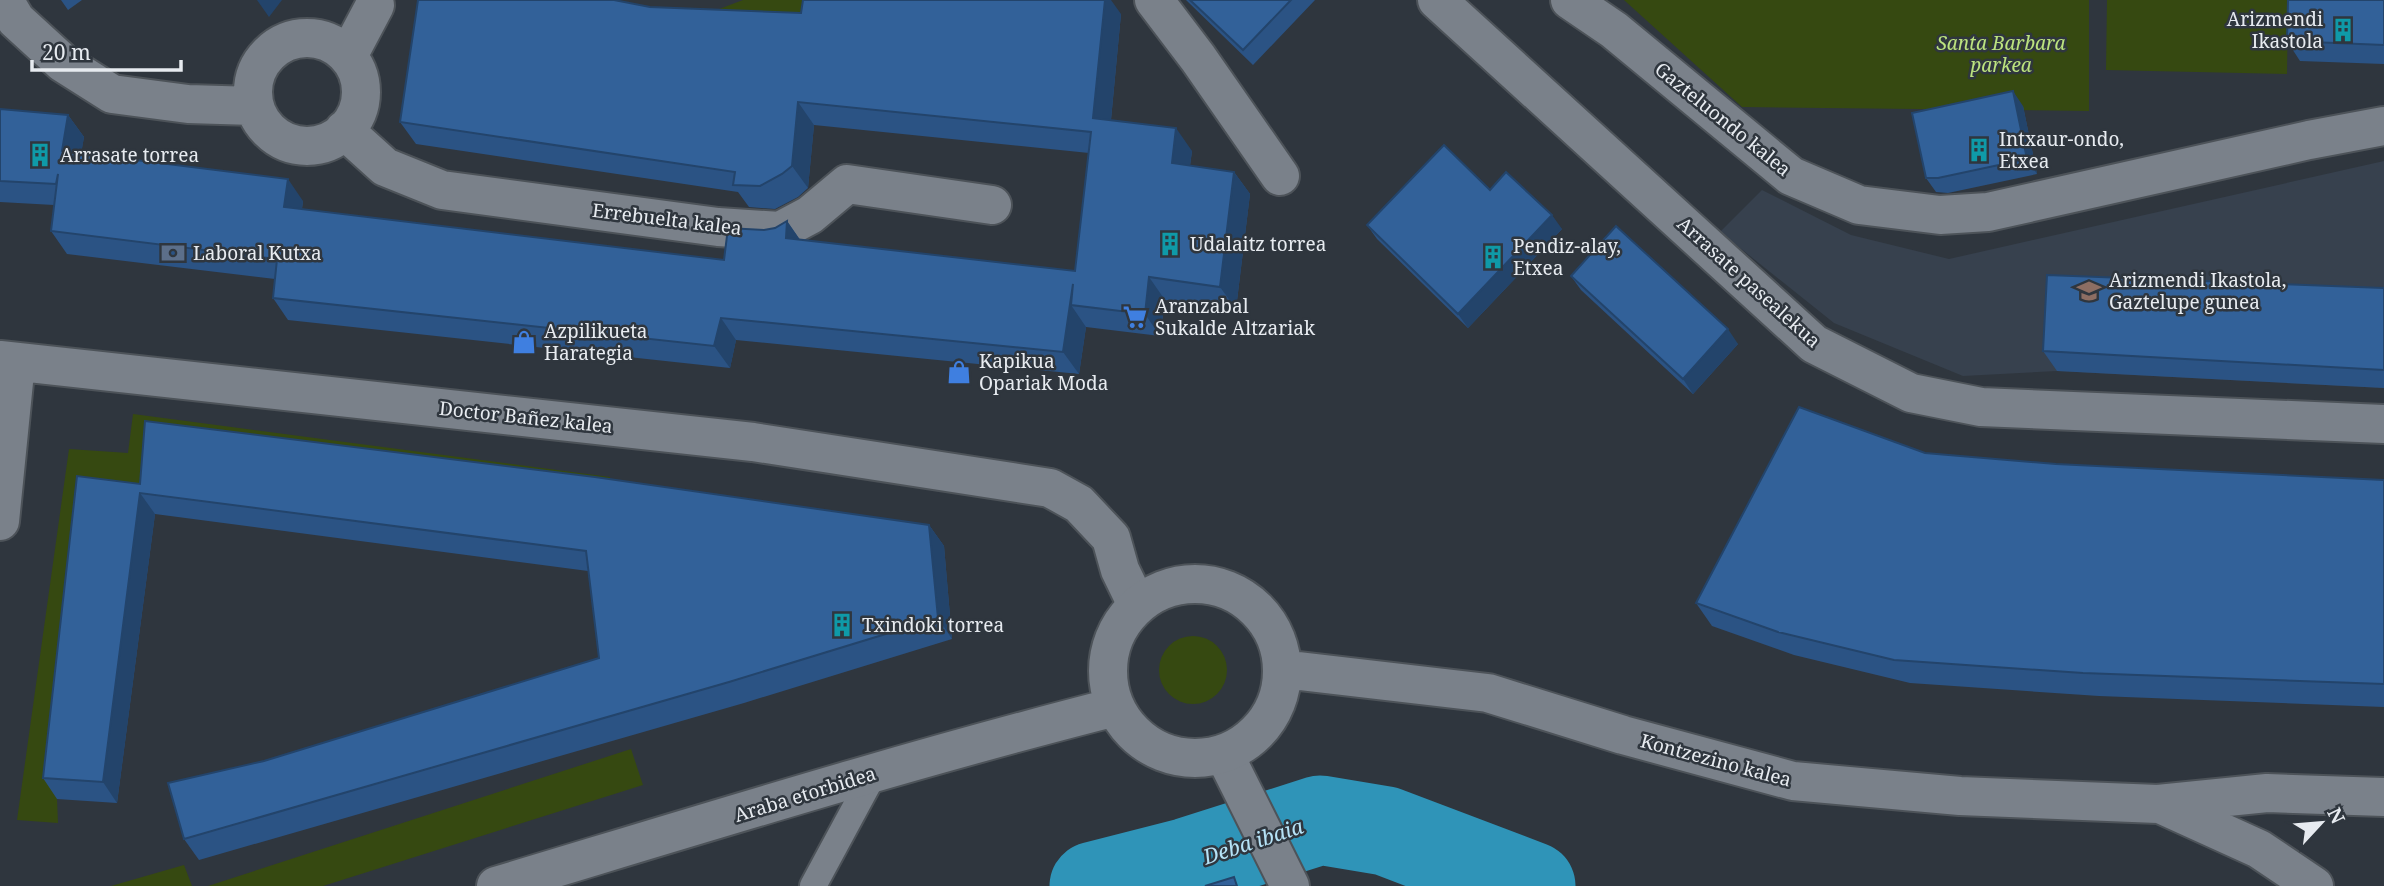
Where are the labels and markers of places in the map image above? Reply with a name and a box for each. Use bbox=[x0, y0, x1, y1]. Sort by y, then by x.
place label: Arizmendi Ikastola bbox=[2227, 6, 2323, 54]
building icon: Arizmendi Ikastola bbox=[2329, 16, 2357, 44]
place label: Intxaur-ondo, Etxea bbox=[1999, 126, 2124, 174]
building icon: Intxaur-ondo, Etxea bbox=[1965, 136, 1993, 164]
building icon: Arrasate torrea bbox=[26, 141, 54, 169]
place label: Arrasate torrea bbox=[60, 142, 199, 168]
building icon: Udalaitz torrea bbox=[1156, 230, 1184, 258]
place label: Udalaitz torrea bbox=[1190, 231, 1326, 257]
place label: Pendiz-alay, Etxea bbox=[1513, 233, 1621, 281]
bank icon: Laboral Kutxa bbox=[159, 239, 187, 267]
place label: Laboral Kutxa bbox=[193, 240, 322, 266]
building icon: Pendiz-alay, Etxea bbox=[1479, 243, 1507, 271]
place label: Arizmendi Ikastola, Gaztelupe gunea bbox=[2109, 267, 2287, 315]
school or university icon: Arizmendi Ikastola, Gaztelupe gunea bbox=[2075, 277, 2103, 305]
place label: Aranzabal Sukalde Altzariak bbox=[1155, 293, 1316, 341]
supermarket icon: Aranzabal Sukalde Altzariak bbox=[1121, 303, 1149, 331]
place label: Azpilikueta Harategia bbox=[544, 318, 648, 366]
shop icon: Azpilikueta Harategia bbox=[510, 328, 538, 356]
place label: Kapikua Opariak Moda bbox=[979, 348, 1108, 396]
shop icon: Kapikua Opariak Moda bbox=[945, 358, 973, 386]
building icon: Txindoki torrea bbox=[828, 611, 856, 639]
place label: Txindoki torrea bbox=[862, 612, 1004, 638]

